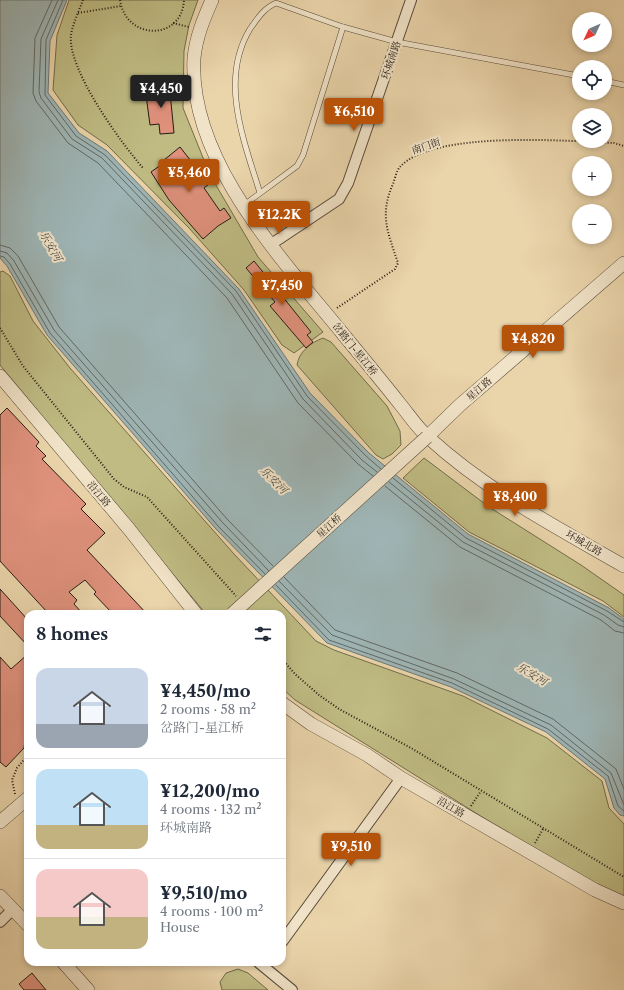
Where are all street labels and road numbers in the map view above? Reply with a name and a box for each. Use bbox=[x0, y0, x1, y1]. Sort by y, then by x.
street label: 环城南路 bbox=[378, 39, 404, 81]
street label: 南门街 bbox=[410, 135, 442, 157]
street label: 岔路门-星江桥 bbox=[330, 320, 380, 378]
street label: 星江路 bbox=[463, 374, 495, 404]
street label: 沿江路 bbox=[84, 478, 114, 510]
street label: 星江桥 bbox=[314, 511, 344, 541]
street label: 环城北路 bbox=[563, 527, 605, 559]
street label: 沿江路 bbox=[435, 794, 467, 820]

